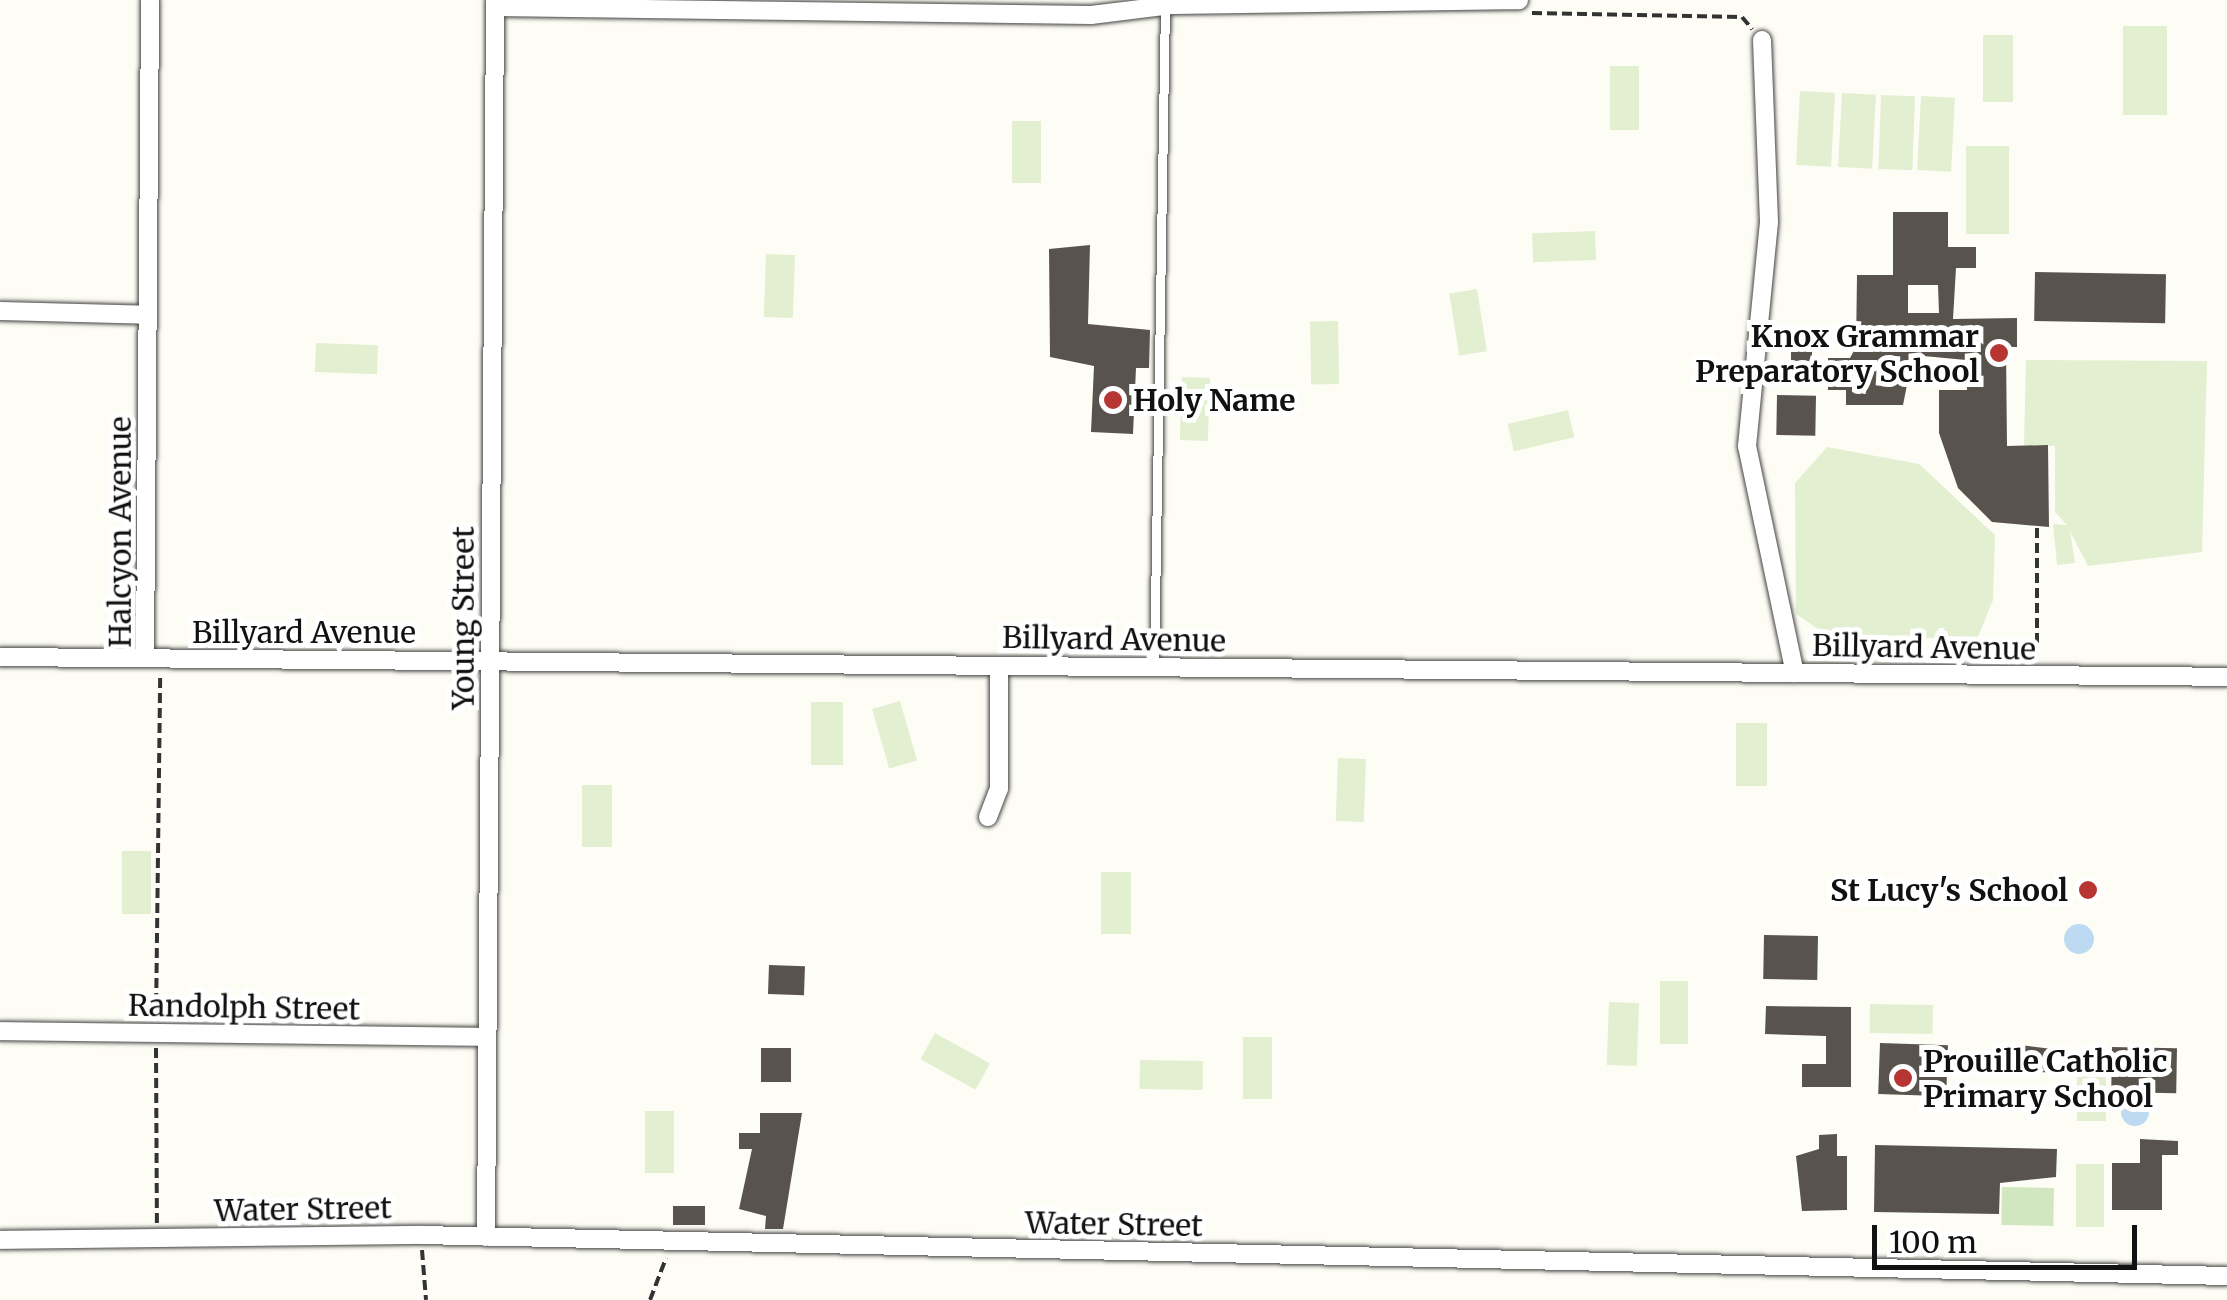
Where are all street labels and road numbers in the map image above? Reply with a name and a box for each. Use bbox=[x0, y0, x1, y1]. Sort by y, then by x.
street label: Halcyon Avenue bbox=[102, 416, 138, 648]
street label: Young Street bbox=[445, 526, 481, 710]
street label: Billyard Avenue bbox=[192, 614, 416, 650]
street label: Billyard Avenue bbox=[1002, 619, 1226, 659]
street label: Billyard Avenue bbox=[1812, 627, 2036, 667]
street label: Randolph Street bbox=[128, 987, 360, 1027]
street label: Water Street bbox=[214, 1189, 392, 1229]
street label: Water Street bbox=[1025, 1204, 1203, 1244]

